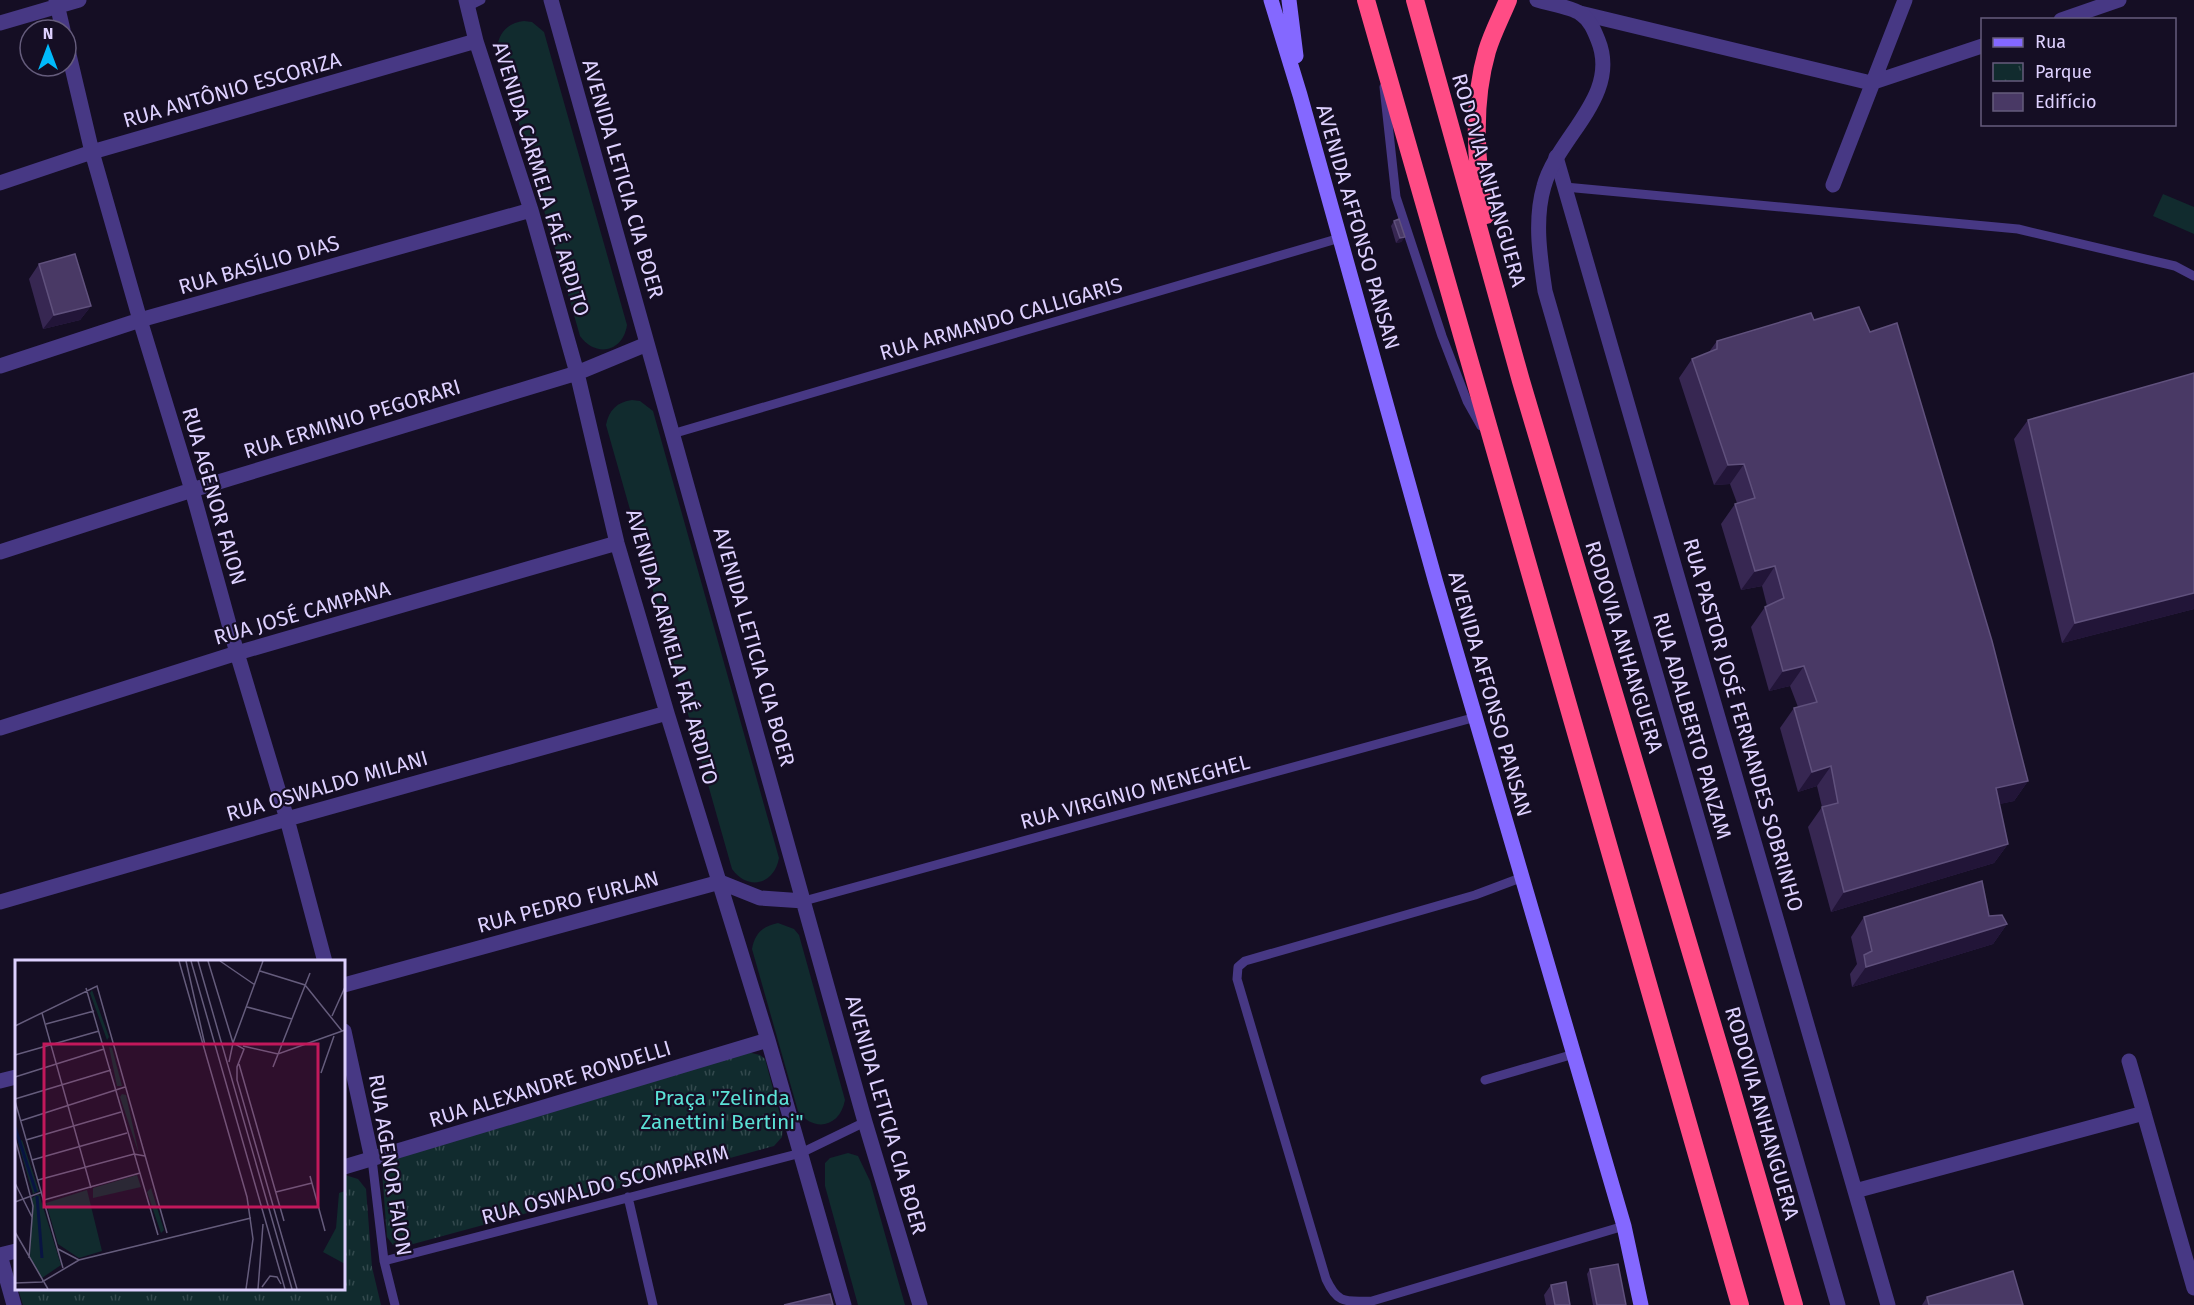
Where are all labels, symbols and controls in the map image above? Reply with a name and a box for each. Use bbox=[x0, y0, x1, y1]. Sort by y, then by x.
north arrow bbox=[18, 18, 78, 78]
legend bbox=[1981, 18, 2176, 126]
text: N bbox=[43, 24, 53, 43]
text: Rua bbox=[2035, 31, 2066, 53]
street label: AVENIDA CARMELA FAÉ ARDITO bbox=[487, 39, 595, 319]
street label: RUA ANTÔNIO ESCORIZA bbox=[120, 46, 344, 134]
street label: AVENIDA LETICIA CIA BOER bbox=[576, 57, 670, 302]
text: Parque bbox=[2035, 61, 2092, 83]
street label: RODOVIA ANHANGUERA bbox=[1446, 70, 1532, 290]
text: Edifício bbox=[2035, 91, 2097, 113]
street label: AVENIDA AFFONSO PANSAN bbox=[1311, 101, 1405, 353]
street label: RUA BASÍLIO DIAS bbox=[176, 230, 342, 300]
street label: RUA ARMANDO CALLIGARIS bbox=[877, 272, 1125, 366]
street label: RUA ERMINIO PEGORARI bbox=[240, 374, 464, 464]
street label: RUA AGENOR FAION bbox=[176, 404, 252, 588]
street label: AVENIDA CARMELA FAÉ ARDITO bbox=[620, 506, 724, 788]
street label: AVENIDA LETICIA CIA BOER bbox=[707, 525, 801, 770]
street label: RUA PASTOR JOSÉ FERNANDES SOBRINHO bbox=[1677, 535, 1809, 915]
street label: RODOVIA ANHANGUERA bbox=[1579, 538, 1669, 756]
street label: AVENIDA AFFONSO PANSAN bbox=[1443, 568, 1537, 820]
street label: RUA JOSÉ CAMPANA bbox=[211, 575, 393, 651]
street label: RUA ADALBERTO PANZAM bbox=[1647, 610, 1737, 842]
street label: RUA OSWALDO MILANI bbox=[223, 745, 431, 827]
street label: RUA VIRGINIO MENEGHEL bbox=[1017, 749, 1253, 835]
street label: RUA PEDRO FURLAN bbox=[474, 865, 662, 939]
inset map bbox=[15, 960, 345, 1290]
street label: AVENIDA LETICIA CIA BOER bbox=[839, 993, 933, 1238]
street label: RODOVIA ANHANGUERA bbox=[1719, 1003, 1805, 1223]
street label: RUA ALEXANDRE RONDELLI bbox=[426, 1035, 674, 1133]
street label: RUA AGENOR FAION bbox=[363, 1072, 417, 1258]
park label: Praça "Zelinda Zanettini Bertini" bbox=[640, 1085, 804, 1135]
street label: RUA OSWALDO SCOMPARIM bbox=[479, 1139, 731, 1231]

